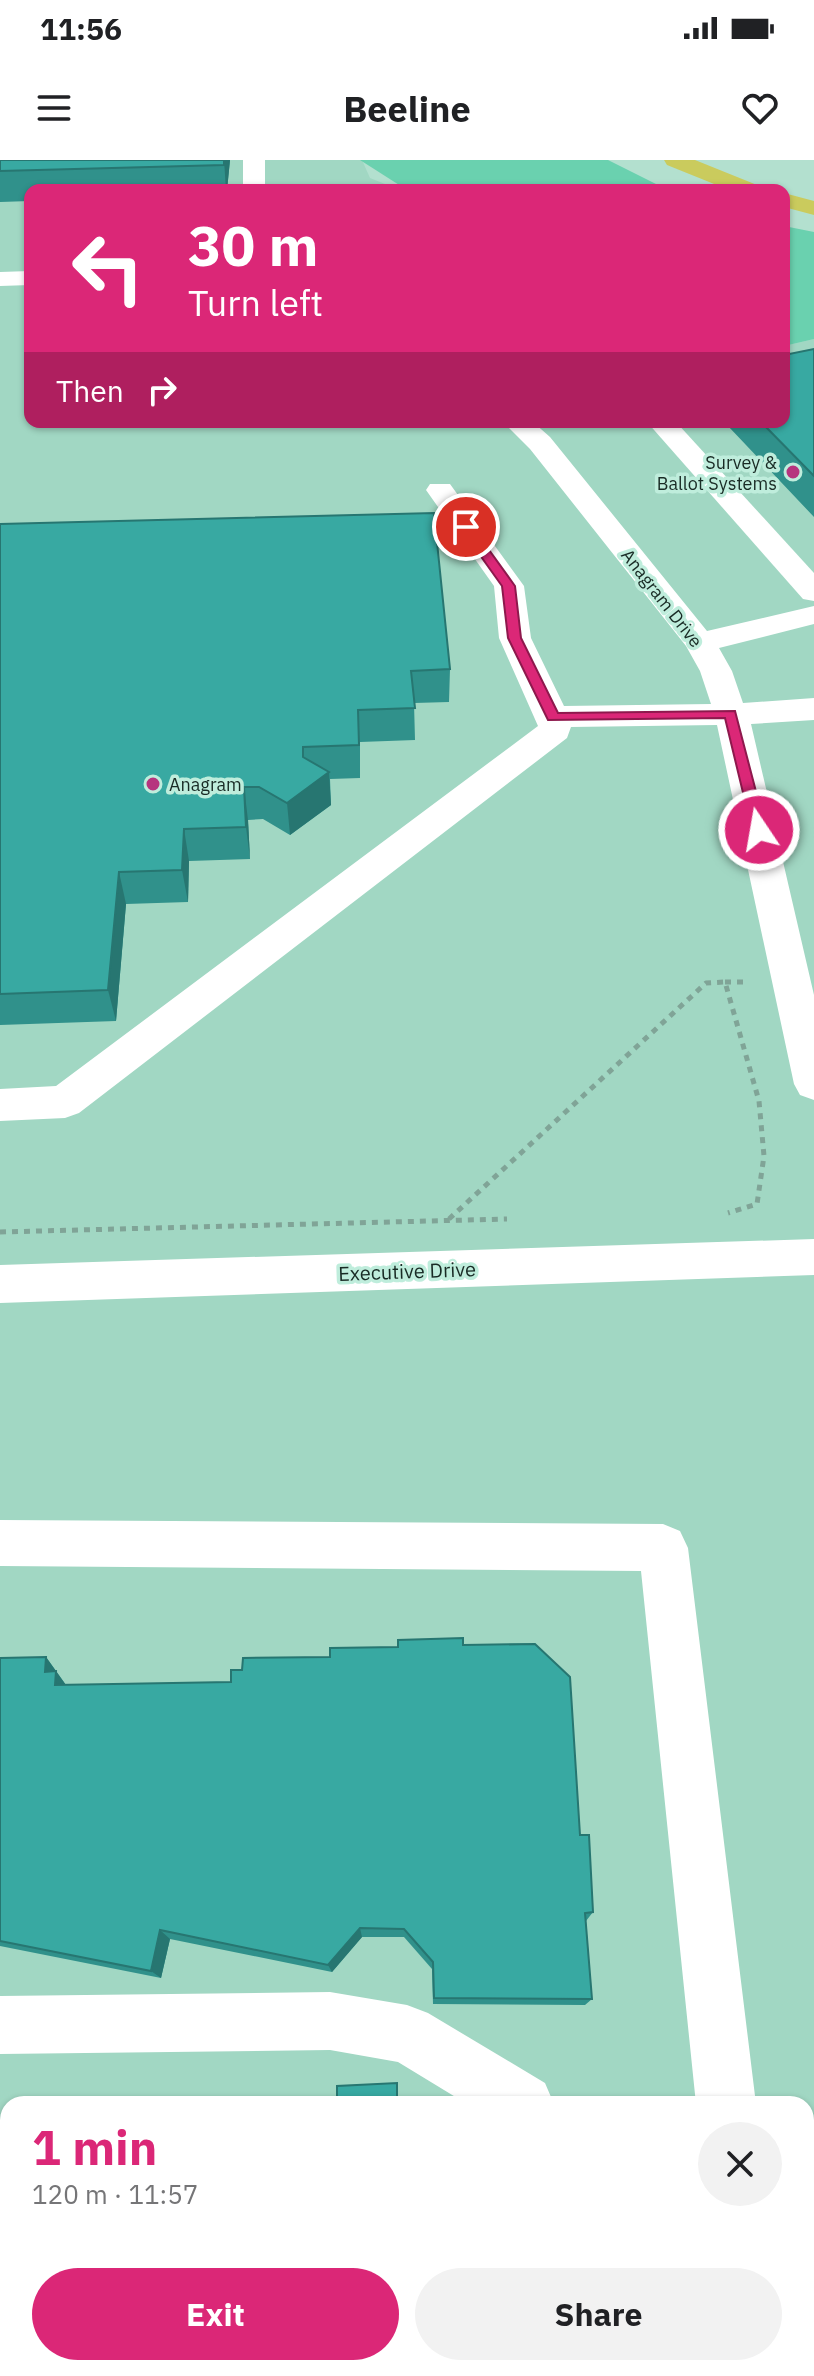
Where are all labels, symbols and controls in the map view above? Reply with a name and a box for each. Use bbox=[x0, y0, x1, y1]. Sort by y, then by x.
text: 11:56 bbox=[40, 9, 122, 48]
text: Beeline bbox=[343, 85, 471, 132]
icon: menu bbox=[32, 86, 76, 130]
icon: heart bbox=[738, 86, 782, 130]
text: 30 m bbox=[188, 209, 318, 281]
icon: left bbox=[56, 216, 160, 320]
text: Turn left bbox=[188, 279, 323, 326]
icon: right bbox=[140, 368, 184, 412]
text: Then bbox=[56, 371, 124, 410]
place label: Survey & Ballot Systems bbox=[657, 451, 777, 495]
marker: Survey & Ballot Systems bbox=[784, 463, 802, 481]
pin bbox=[432, 493, 500, 561]
icon: arrive bbox=[444, 505, 488, 549]
street label: Anagram Drive bbox=[616, 544, 708, 652]
place label: Anagram bbox=[169, 773, 242, 796]
marker: Anagram bbox=[144, 775, 162, 793]
position arrow bbox=[717, 788, 801, 872]
street label: Executive Drive bbox=[338, 1255, 476, 1287]
text: 1 min bbox=[32, 2116, 157, 2178]
button: close bbox=[698, 2122, 782, 2206]
text: 120 m · 11:57 bbox=[32, 2177, 198, 2211]
button: Exit bbox=[32, 2268, 399, 2360]
button: Share bbox=[415, 2268, 782, 2360]

